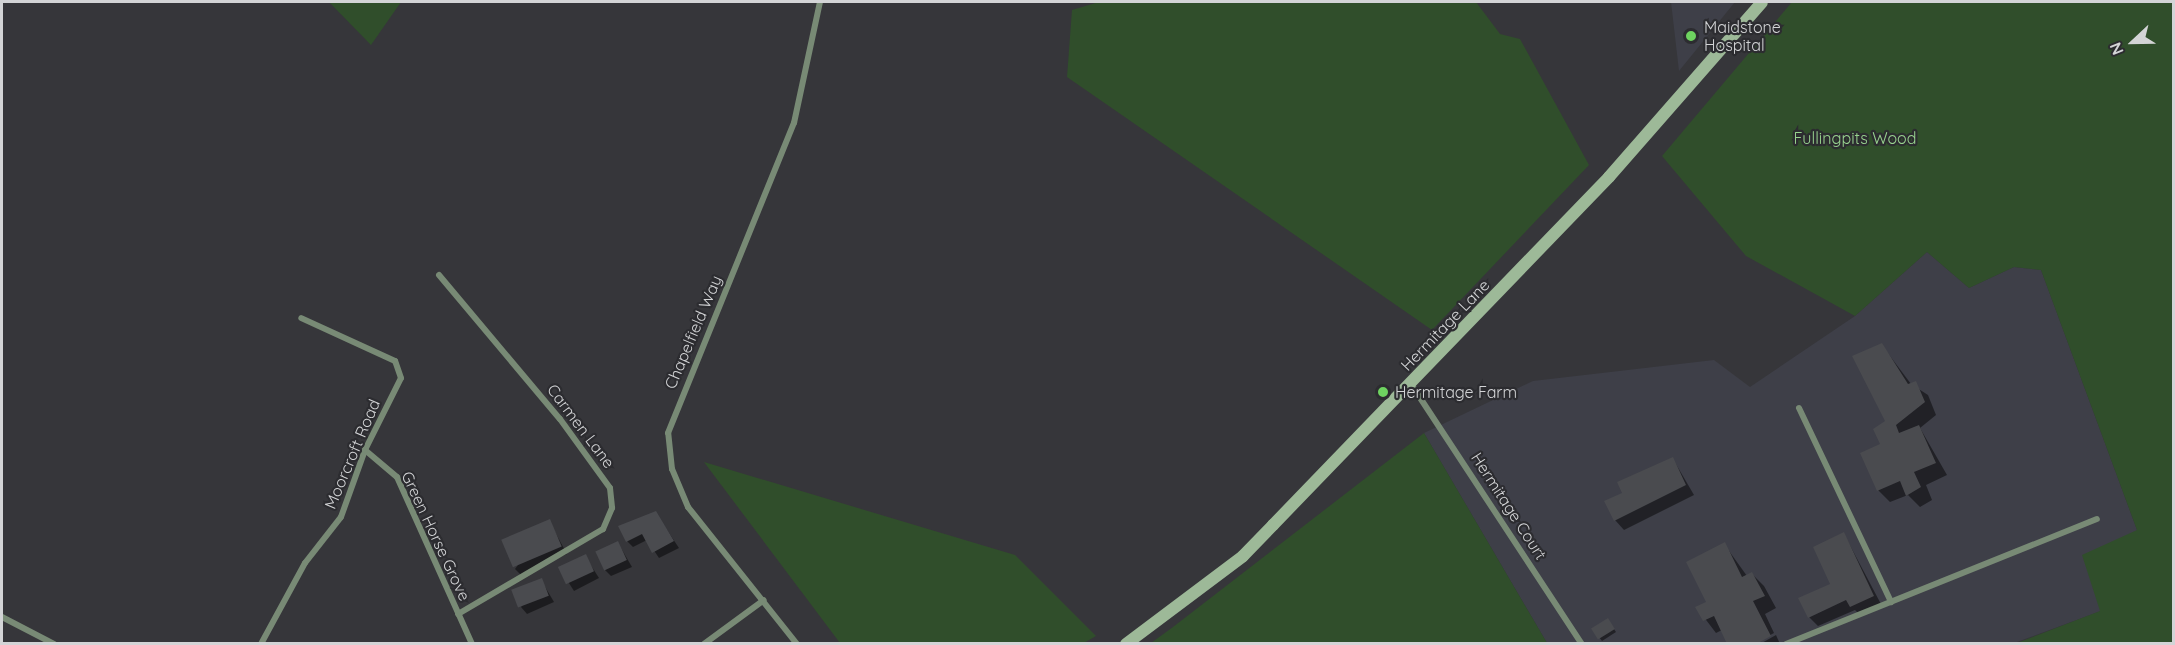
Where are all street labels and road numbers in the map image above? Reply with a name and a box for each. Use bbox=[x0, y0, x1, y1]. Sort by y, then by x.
street label: Chapelfield Way bbox=[660, 272, 726, 392]
street label: Hermitage Lane bbox=[1397, 275, 1493, 375]
street label: Carmen Lane bbox=[543, 380, 619, 472]
street label: Moorcroft Road bbox=[320, 396, 384, 512]
street label: Hermitage Court bbox=[1467, 449, 1551, 563]
street label: Green Horse Grove bbox=[398, 468, 474, 604]

